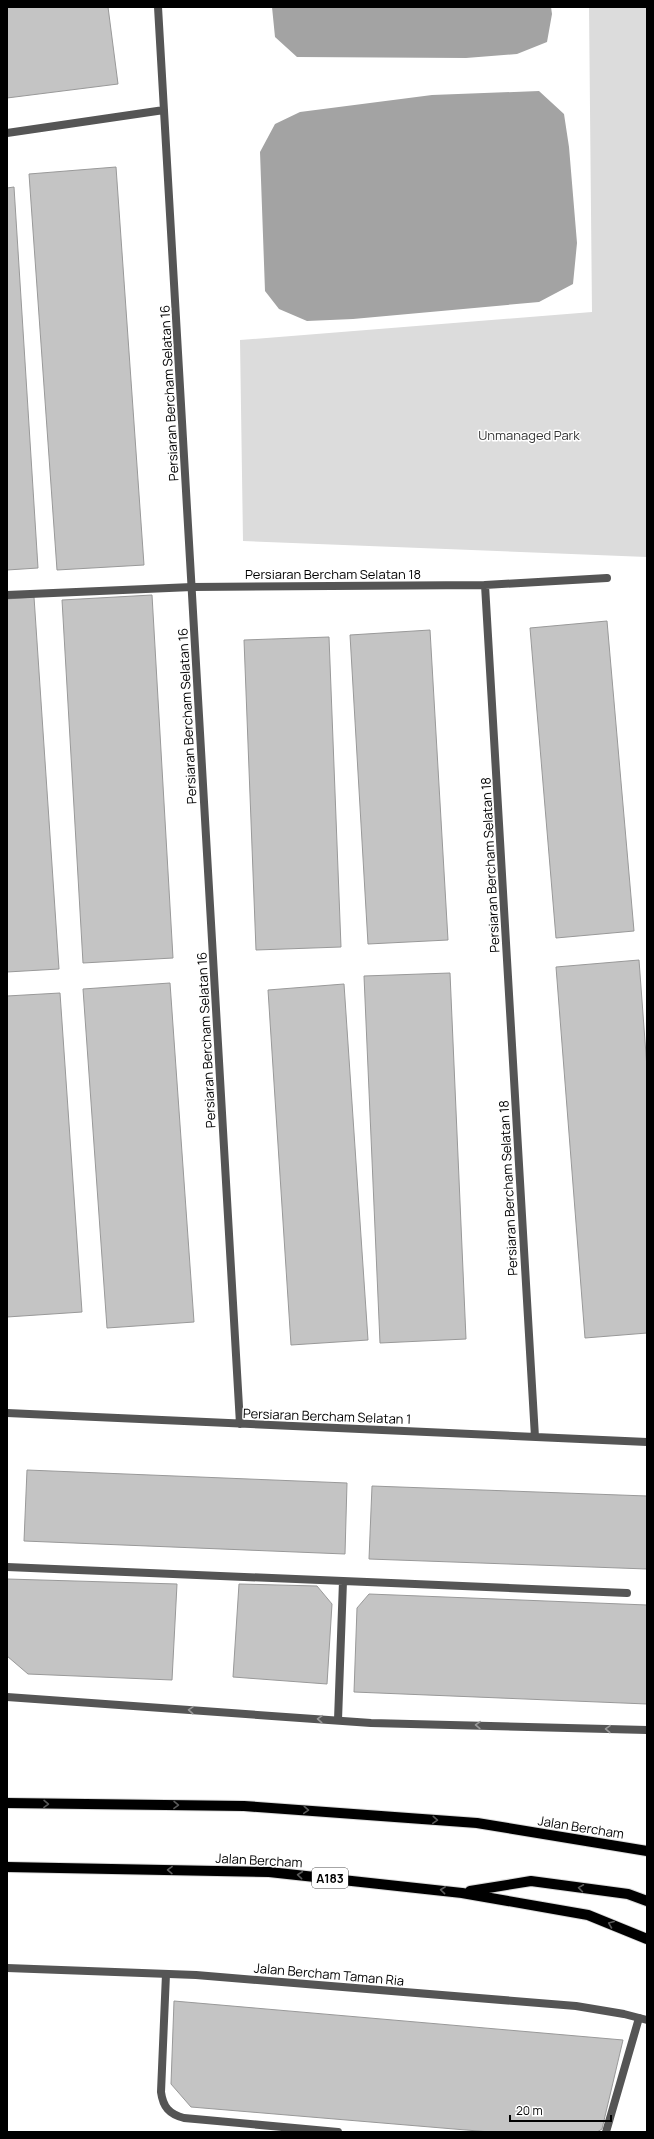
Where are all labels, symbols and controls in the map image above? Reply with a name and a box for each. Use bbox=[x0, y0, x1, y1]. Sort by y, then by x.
street label: Persiaran Bercham Selatan 16 bbox=[155, 304, 183, 482]
park label: Unmanaged Park bbox=[478, 426, 580, 444]
street label: Persiaran Bercham Selatan 18 bbox=[245, 565, 421, 583]
street label: Persiaran Bercham Selatan 16 bbox=[173, 627, 201, 805]
street label: Persiaran Bercham Selatan 18 bbox=[476, 777, 504, 953]
street label: Persiaran Bercham Selatan 16 bbox=[192, 951, 220, 1129]
street label: Persiaran Bercham Selatan 18 bbox=[494, 1100, 522, 1276]
street label: Persiaran Bercham Selatan 1 bbox=[243, 1404, 411, 1428]
one-way arrow bbox=[188, 1706, 194, 1715]
one-way arrow bbox=[317, 1715, 323, 1724]
one-way arrow bbox=[475, 1721, 481, 1730]
one-way arrow bbox=[605, 1725, 611, 1733]
one-way arrow bbox=[43, 1799, 49, 1808]
one-way arrow bbox=[173, 1801, 179, 1809]
one-way arrow bbox=[303, 1806, 309, 1815]
street label: Jalan Bercham bbox=[537, 1811, 625, 1843]
one-way arrow bbox=[432, 1816, 438, 1825]
street label: Jalan Bercham bbox=[215, 1849, 303, 1871]
one-way arrow bbox=[167, 1866, 173, 1874]
road number: A183 bbox=[312, 1868, 348, 1888]
one-way arrow bbox=[297, 1871, 303, 1880]
one-way arrow bbox=[578, 1884, 584, 1893]
one-way arrow bbox=[440, 1886, 446, 1895]
one-way arrow bbox=[607, 1921, 614, 1929]
street label: Jalan Bercham Taman Ria bbox=[253, 1958, 405, 1990]
scale bar bbox=[510, 2097, 611, 2123]
text: 20 m bbox=[516, 2102, 543, 2119]

